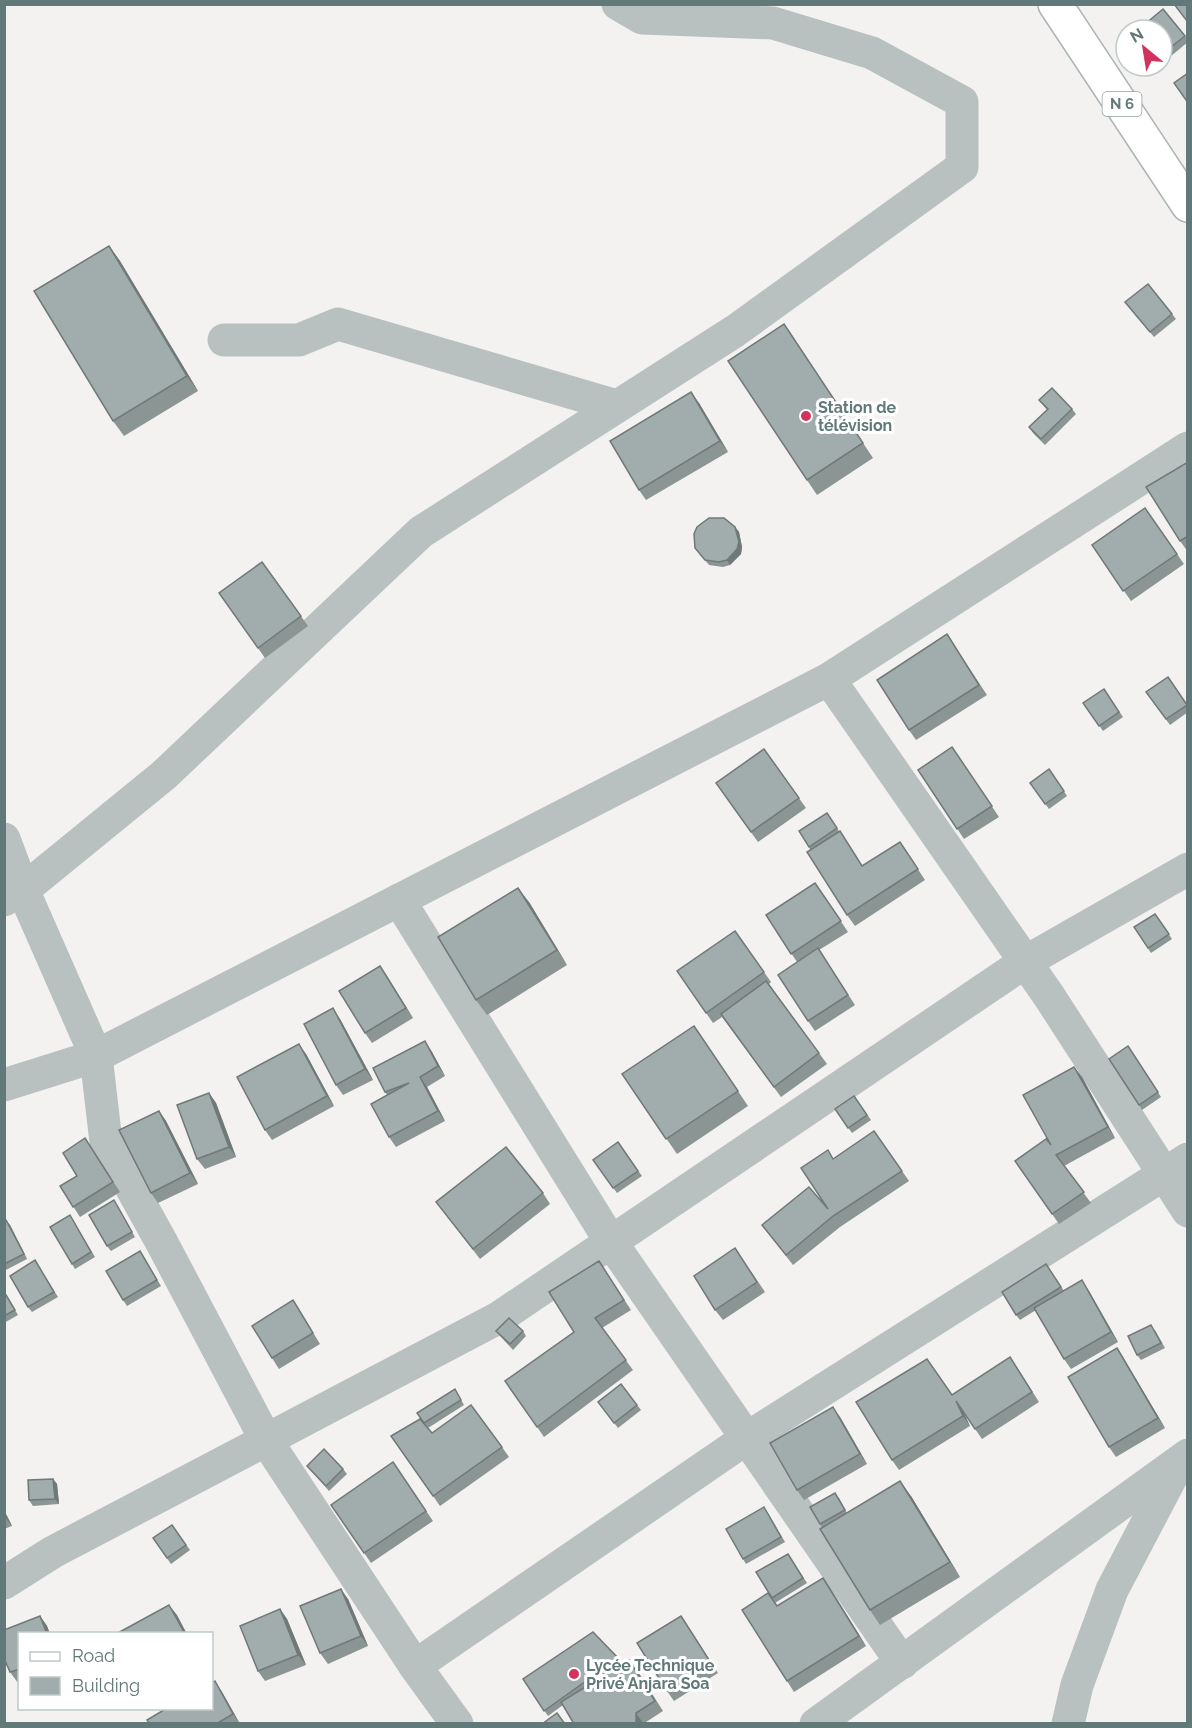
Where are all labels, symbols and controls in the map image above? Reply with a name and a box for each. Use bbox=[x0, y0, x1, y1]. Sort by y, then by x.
north arrow bbox=[1114, 18, 1174, 78]
text: N bbox=[1127, 24, 1147, 47]
road number: N 6 bbox=[1102, 92, 1142, 116]
place label: Station de télévision bbox=[818, 398, 897, 435]
marker: Station de télévision bbox=[799, 409, 813, 423]
legend bbox=[18, 1632, 213, 1710]
text: Road bbox=[72, 1645, 115, 1666]
place label: Lycée Technique Privé Anjara Soa bbox=[586, 1656, 715, 1693]
marker: Lycée Technique Privé Anjara Soa bbox=[567, 1667, 581, 1681]
text: Building bbox=[72, 1675, 140, 1696]

